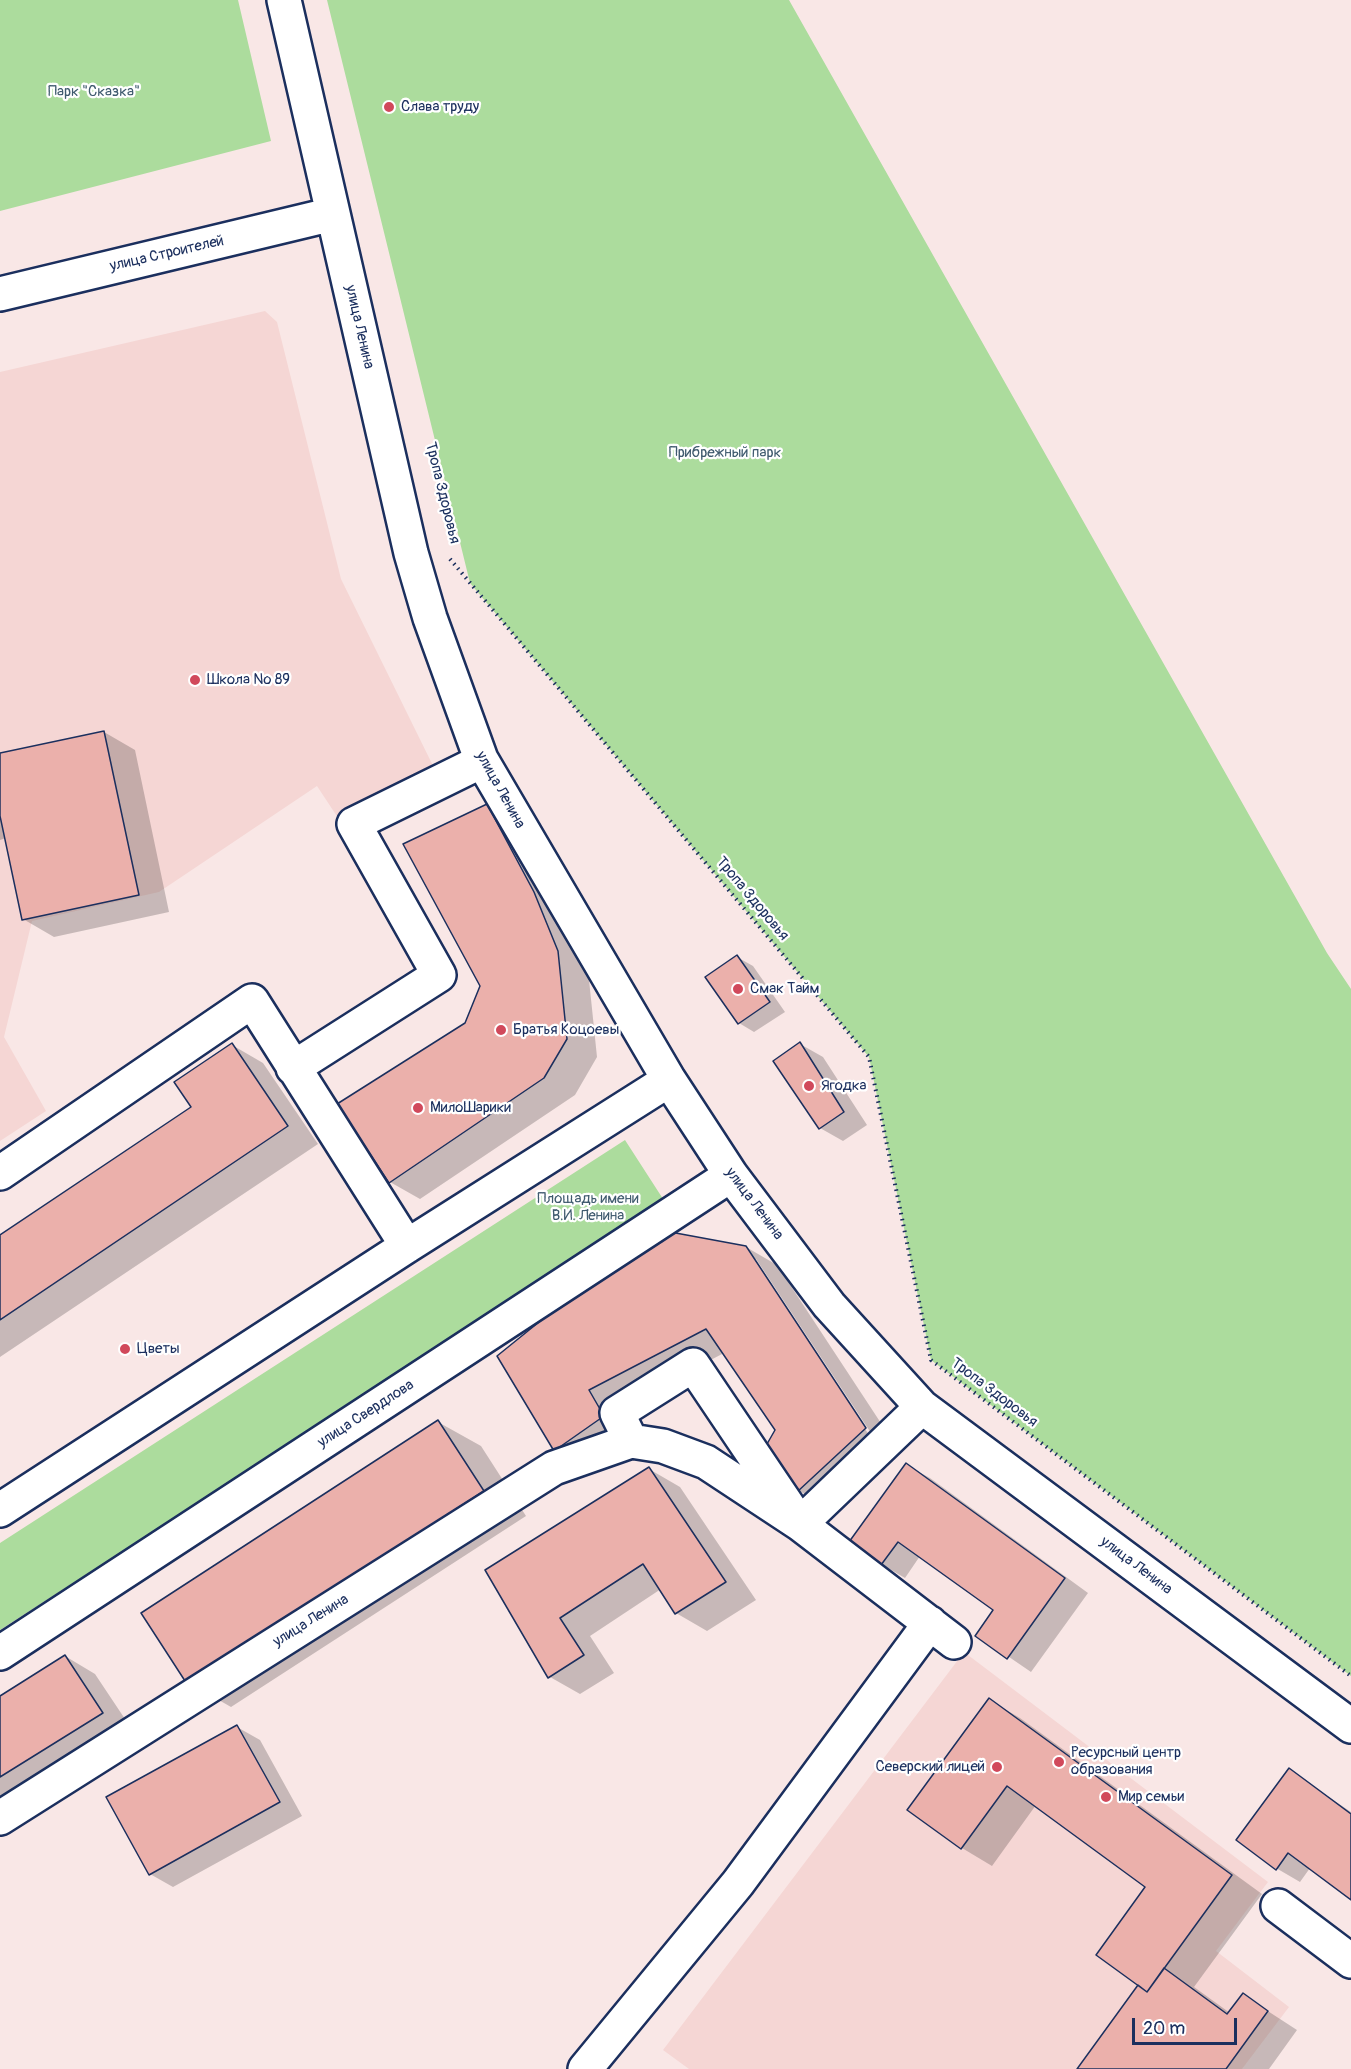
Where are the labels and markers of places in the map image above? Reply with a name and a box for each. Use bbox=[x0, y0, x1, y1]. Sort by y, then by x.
place label: Слава труду bbox=[401, 98, 479, 116]
marker: Слава труду bbox=[382, 100, 396, 114]
place label: Школа № 89 bbox=[207, 671, 290, 689]
marker: Школа № 89 bbox=[188, 673, 202, 687]
place label: Смак Тайм bbox=[750, 980, 819, 998]
marker: Смак Тайм bbox=[731, 982, 745, 996]
place label: Братья Коцоевы bbox=[513, 1021, 619, 1039]
marker: Братья Коцоевы bbox=[494, 1023, 508, 1037]
place label: Ягодка bbox=[821, 1077, 867, 1095]
marker: Ягодка bbox=[802, 1079, 816, 1093]
place label: МилоШарики bbox=[430, 1099, 511, 1117]
marker: МилоШарики bbox=[411, 1101, 425, 1115]
place label: Цветы bbox=[137, 1340, 180, 1358]
marker: Цветы bbox=[118, 1342, 132, 1356]
place label: Ресурсный центр образования bbox=[1071, 1744, 1181, 1779]
marker: Ресурсный центр образования bbox=[1052, 1755, 1066, 1769]
place label: Северский лицей bbox=[875, 1758, 985, 1776]
marker: Северский лицей bbox=[990, 1760, 1004, 1774]
place label: Мир семьи bbox=[1118, 1788, 1184, 1806]
marker: Мир семьи bbox=[1099, 1790, 1113, 1804]

